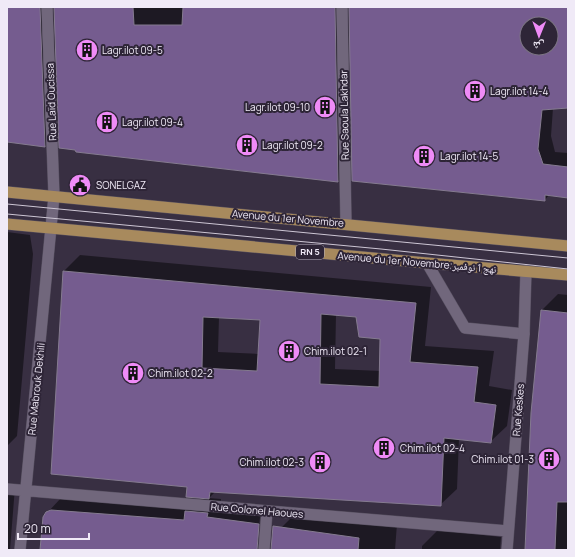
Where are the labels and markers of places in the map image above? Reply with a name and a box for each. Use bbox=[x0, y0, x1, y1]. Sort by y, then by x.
building icon: Lagr.ilot 09-5 bbox=[74, 37, 100, 63]
place label: Lagr.ilot 09-5 bbox=[102, 43, 163, 57]
building icon: Lagr.ilot 14-4 bbox=[462, 78, 488, 104]
place label: Lagr.ilot 14-4 bbox=[490, 84, 549, 98]
building icon: Lagr.ilot 09-10 bbox=[312, 94, 338, 120]
place label: Lagr.ilot 09-10 bbox=[245, 100, 310, 114]
building icon: Lagr.ilot 09-4 bbox=[94, 109, 120, 135]
place label: Lagr.ilot 09-4 bbox=[122, 115, 183, 129]
building icon: Lagr.ilot 09-2 bbox=[234, 132, 260, 158]
place label: Lagr.ilot 09-2 bbox=[262, 138, 323, 152]
building icon: Lagr.ilot 14-5 bbox=[411, 143, 437, 169]
place label: Lagr.ilot 14-5 bbox=[440, 149, 499, 163]
public building icon: SONELGAZ bbox=[67, 172, 93, 198]
place label: SONELGAZ bbox=[96, 178, 146, 192]
building icon: Chim.ilot 02-1 bbox=[276, 338, 302, 364]
place label: Chim.ilot 02-1 bbox=[304, 344, 367, 358]
building icon: Chim.ilot 02-2 bbox=[120, 360, 146, 386]
place label: Chim.ilot 02-2 bbox=[148, 366, 213, 380]
building icon: Chim.ilot 02-4 bbox=[371, 435, 397, 461]
place label: Chim.ilot 02-4 bbox=[400, 441, 465, 455]
building icon: Chim.ilot 01-3 bbox=[536, 446, 562, 472]
building icon: Chim.ilot 02-3 bbox=[307, 449, 333, 475]
place label: Chim.ilot 01-3 bbox=[471, 452, 534, 466]
place label: Chim.ilot 02-3 bbox=[239, 455, 304, 469]

